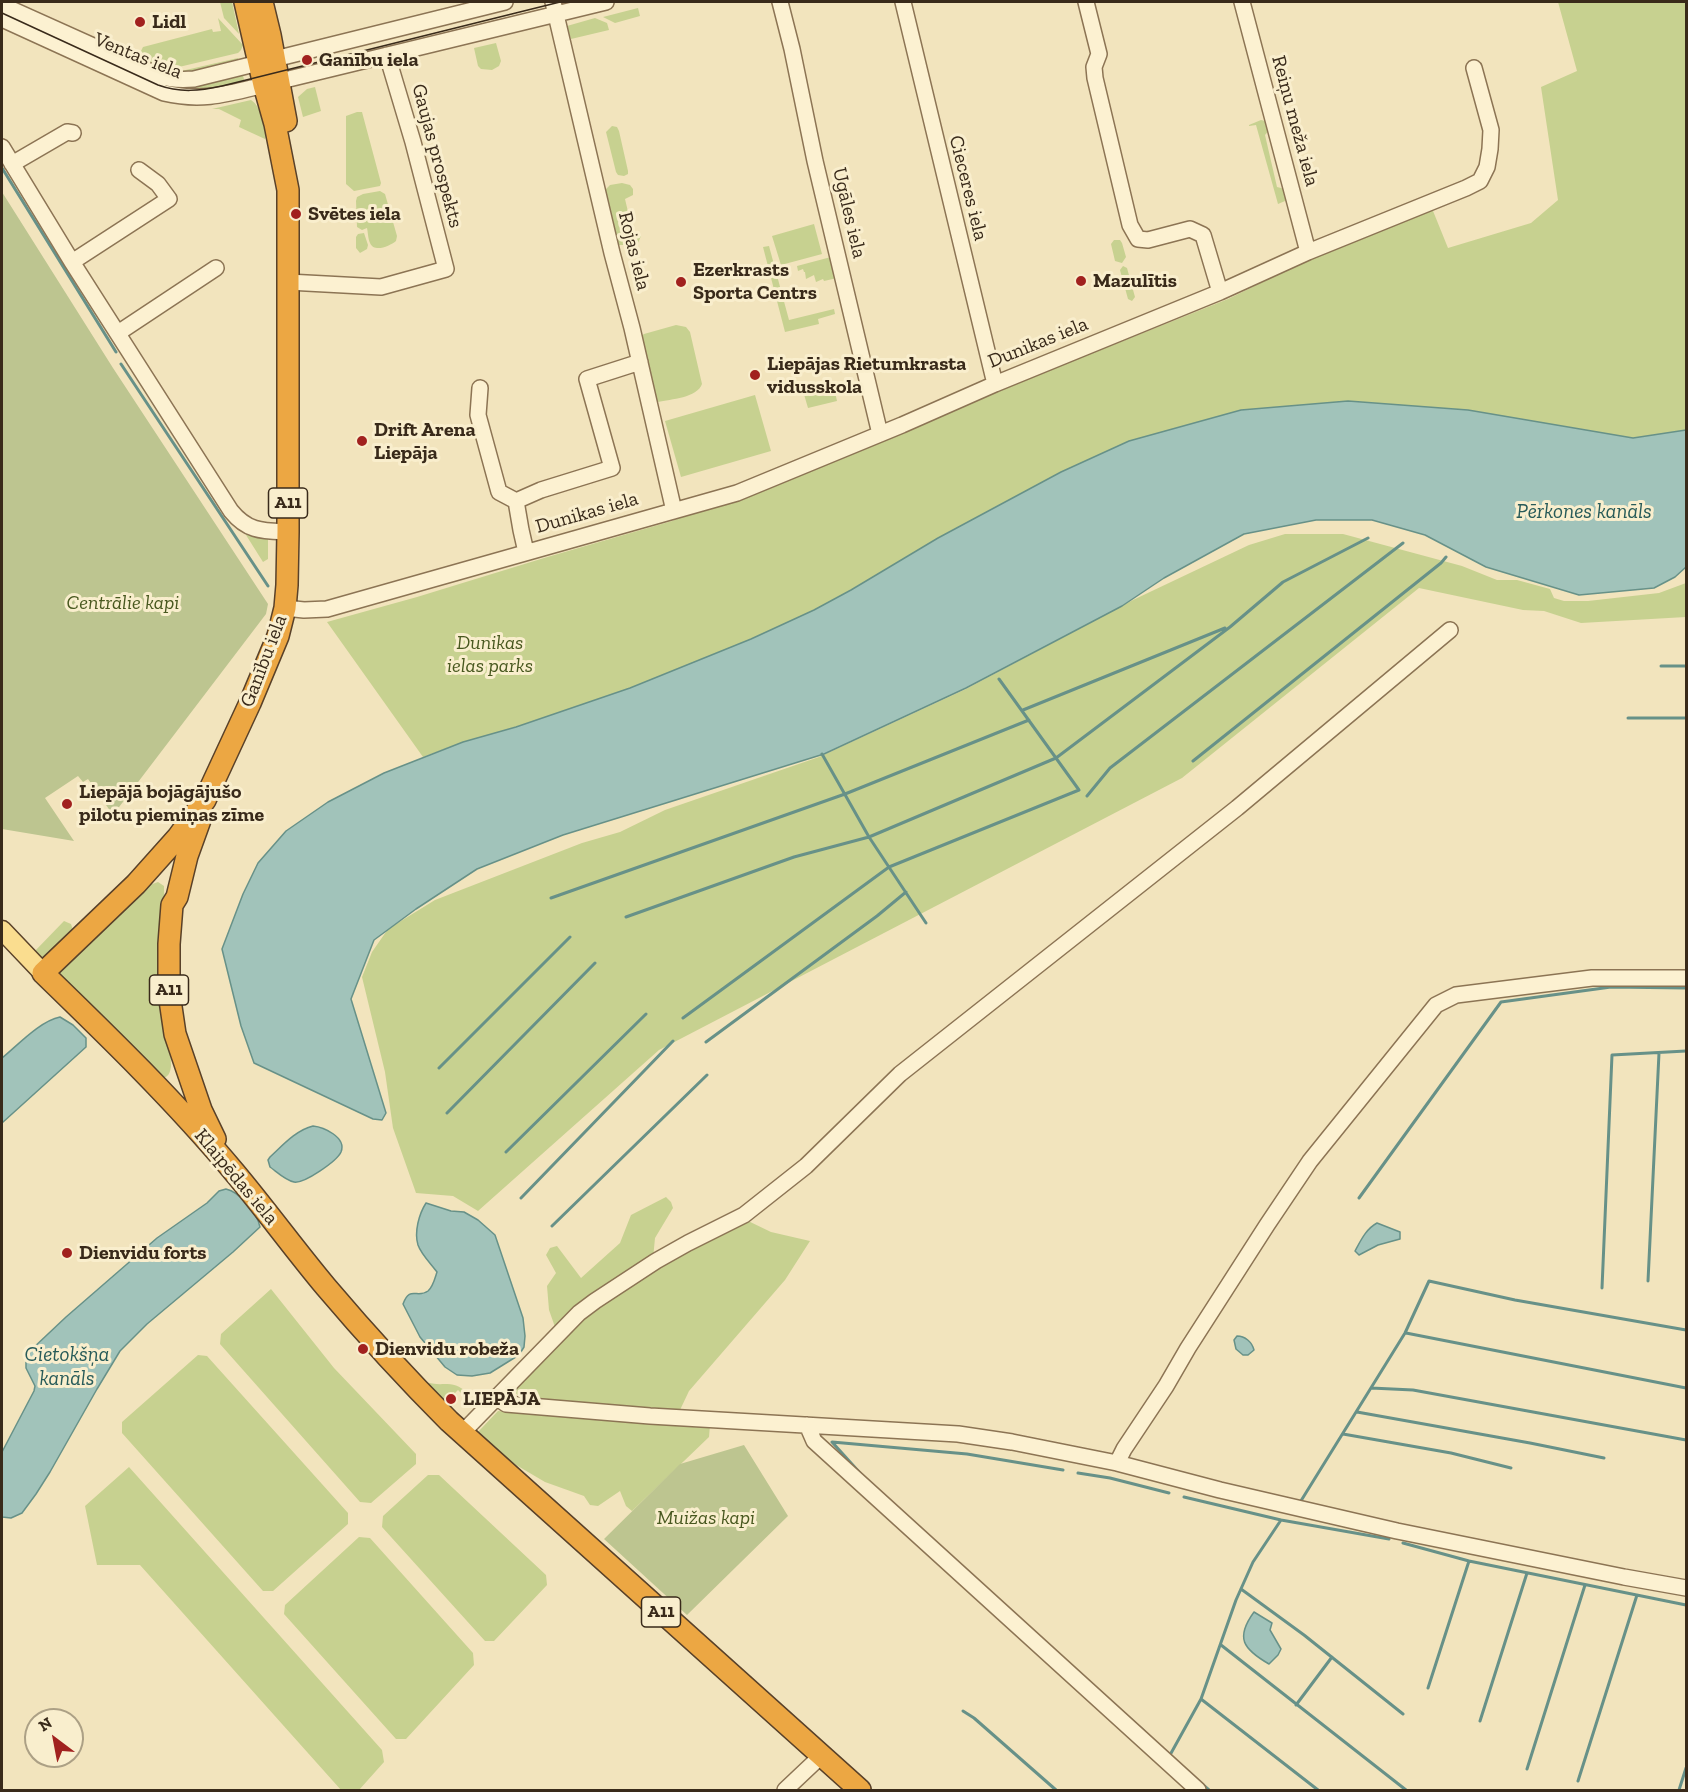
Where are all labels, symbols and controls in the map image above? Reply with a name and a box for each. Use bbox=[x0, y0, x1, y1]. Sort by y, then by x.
place label: Lidl bbox=[152, 10, 186, 34]
marker: Lidl bbox=[133, 15, 147, 29]
street label: Ventas iela bbox=[90, 27, 186, 85]
place label: Ganību iela bbox=[319, 48, 419, 72]
marker: Ganību iela bbox=[300, 53, 314, 67]
street label: Reiņu meža iela bbox=[1266, 53, 1324, 189]
street label: Gaujas prospekts bbox=[406, 81, 468, 231]
street label: Cieceres iela bbox=[943, 133, 993, 243]
street label: Ugāles iela bbox=[827, 165, 871, 261]
place label: Svētes iela bbox=[308, 202, 401, 226]
marker: Svētes iela bbox=[289, 207, 303, 221]
street label: Rojas iela bbox=[613, 209, 655, 293]
place label: Ezerkrasts Sporta Centrs bbox=[693, 258, 817, 305]
place label: Mazulītis bbox=[1093, 269, 1177, 293]
marker: Mazulītis bbox=[1074, 274, 1088, 288]
marker: Ezerkrasts Sporta Centrs bbox=[674, 275, 688, 289]
street label: Dunikas iela bbox=[984, 312, 1092, 374]
place label: Liepājas Rietumkrasta vidusskola bbox=[767, 352, 966, 399]
marker: Liepājas Rietumkrasta vidusskola bbox=[748, 368, 762, 382]
place label: Drift Arena Liepāja bbox=[374, 418, 476, 465]
marker: Drift Arena Liepāja bbox=[355, 434, 369, 448]
street label: Dunikas iela bbox=[533, 487, 641, 539]
road number: A11 bbox=[268, 488, 308, 518]
water label: Pērkones kanāls bbox=[1516, 499, 1652, 525]
park label: Centrālie kapi bbox=[67, 591, 179, 615]
street label: Ganību iela bbox=[235, 611, 293, 711]
park label: Dunikas ielas parks bbox=[447, 631, 533, 678]
place label: Liepājā bojāgājušo pilotu piemiņas zīme bbox=[79, 780, 264, 827]
marker: Liepājā bojāgājušo pilotu piemiņas zīme bbox=[60, 797, 74, 811]
road number: A11 bbox=[150, 975, 188, 1005]
street label: Klaipēdas iela bbox=[189, 1124, 283, 1230]
place label: Dienvidu forts bbox=[79, 1241, 207, 1265]
marker: Dienvidu forts bbox=[60, 1246, 74, 1260]
place label: Dienvidu robeža bbox=[375, 1337, 519, 1361]
water label: Cietokšņa kanāls bbox=[25, 1342, 109, 1392]
marker: Dienvidu robeža bbox=[356, 1342, 370, 1356]
place label: LIEPĀJA bbox=[463, 1387, 540, 1411]
marker: LIEPĀJA bbox=[444, 1392, 458, 1406]
park label: Muižas kapi bbox=[657, 1506, 755, 1530]
road number: A11 bbox=[642, 1597, 680, 1627]
north arrow bbox=[24, 1708, 84, 1768]
text: N bbox=[35, 1713, 55, 1735]

